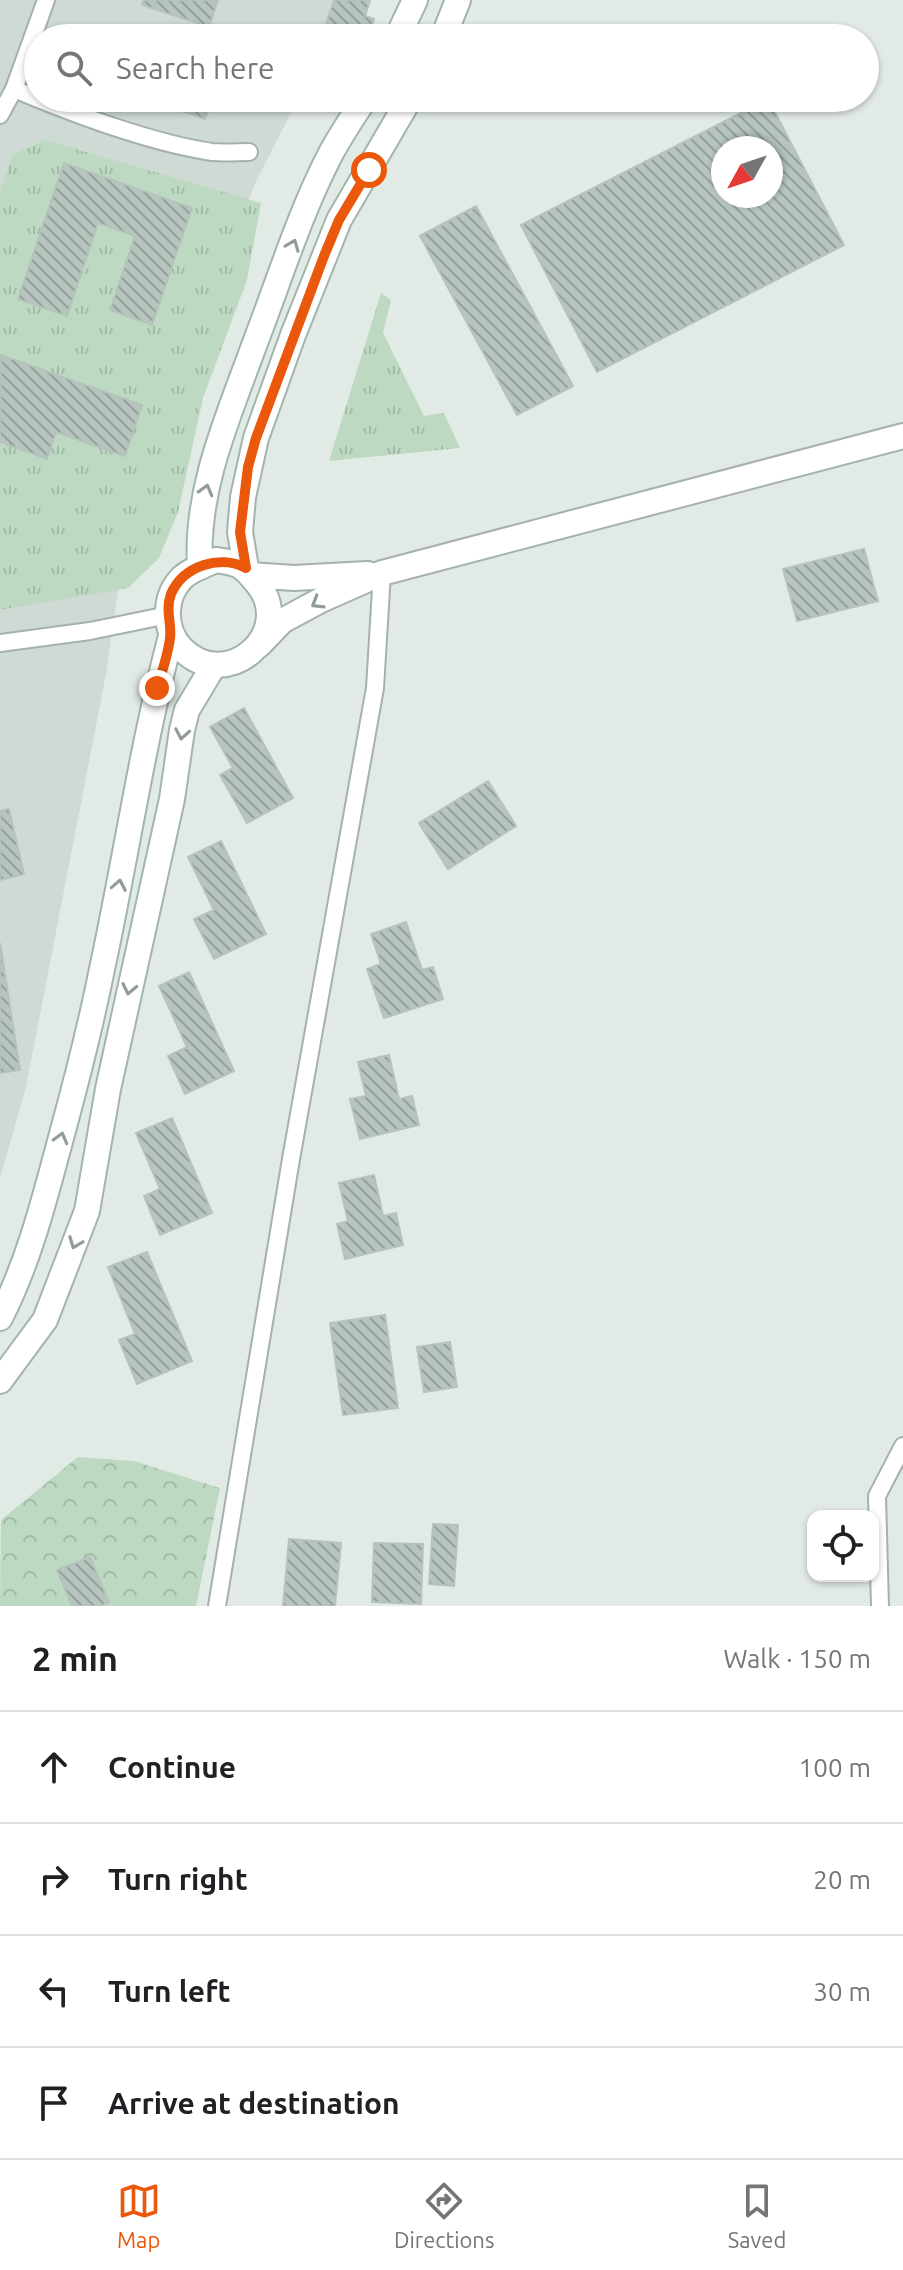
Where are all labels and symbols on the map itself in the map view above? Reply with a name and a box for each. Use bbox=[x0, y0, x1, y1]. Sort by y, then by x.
north arrow bbox=[711, 136, 783, 208]
route start bbox=[351, 152, 387, 188]
one-way arrow bbox=[283, 239, 299, 253]
one-way arrow bbox=[197, 483, 214, 497]
one-way arrow bbox=[311, 594, 326, 609]
route end bbox=[139, 670, 175, 706]
one-way arrow bbox=[174, 728, 191, 741]
one-way arrow bbox=[109, 878, 126, 892]
one-way arrow bbox=[121, 982, 138, 995]
one-way arrow bbox=[51, 1132, 68, 1146]
one-way arrow bbox=[68, 1235, 85, 1249]

